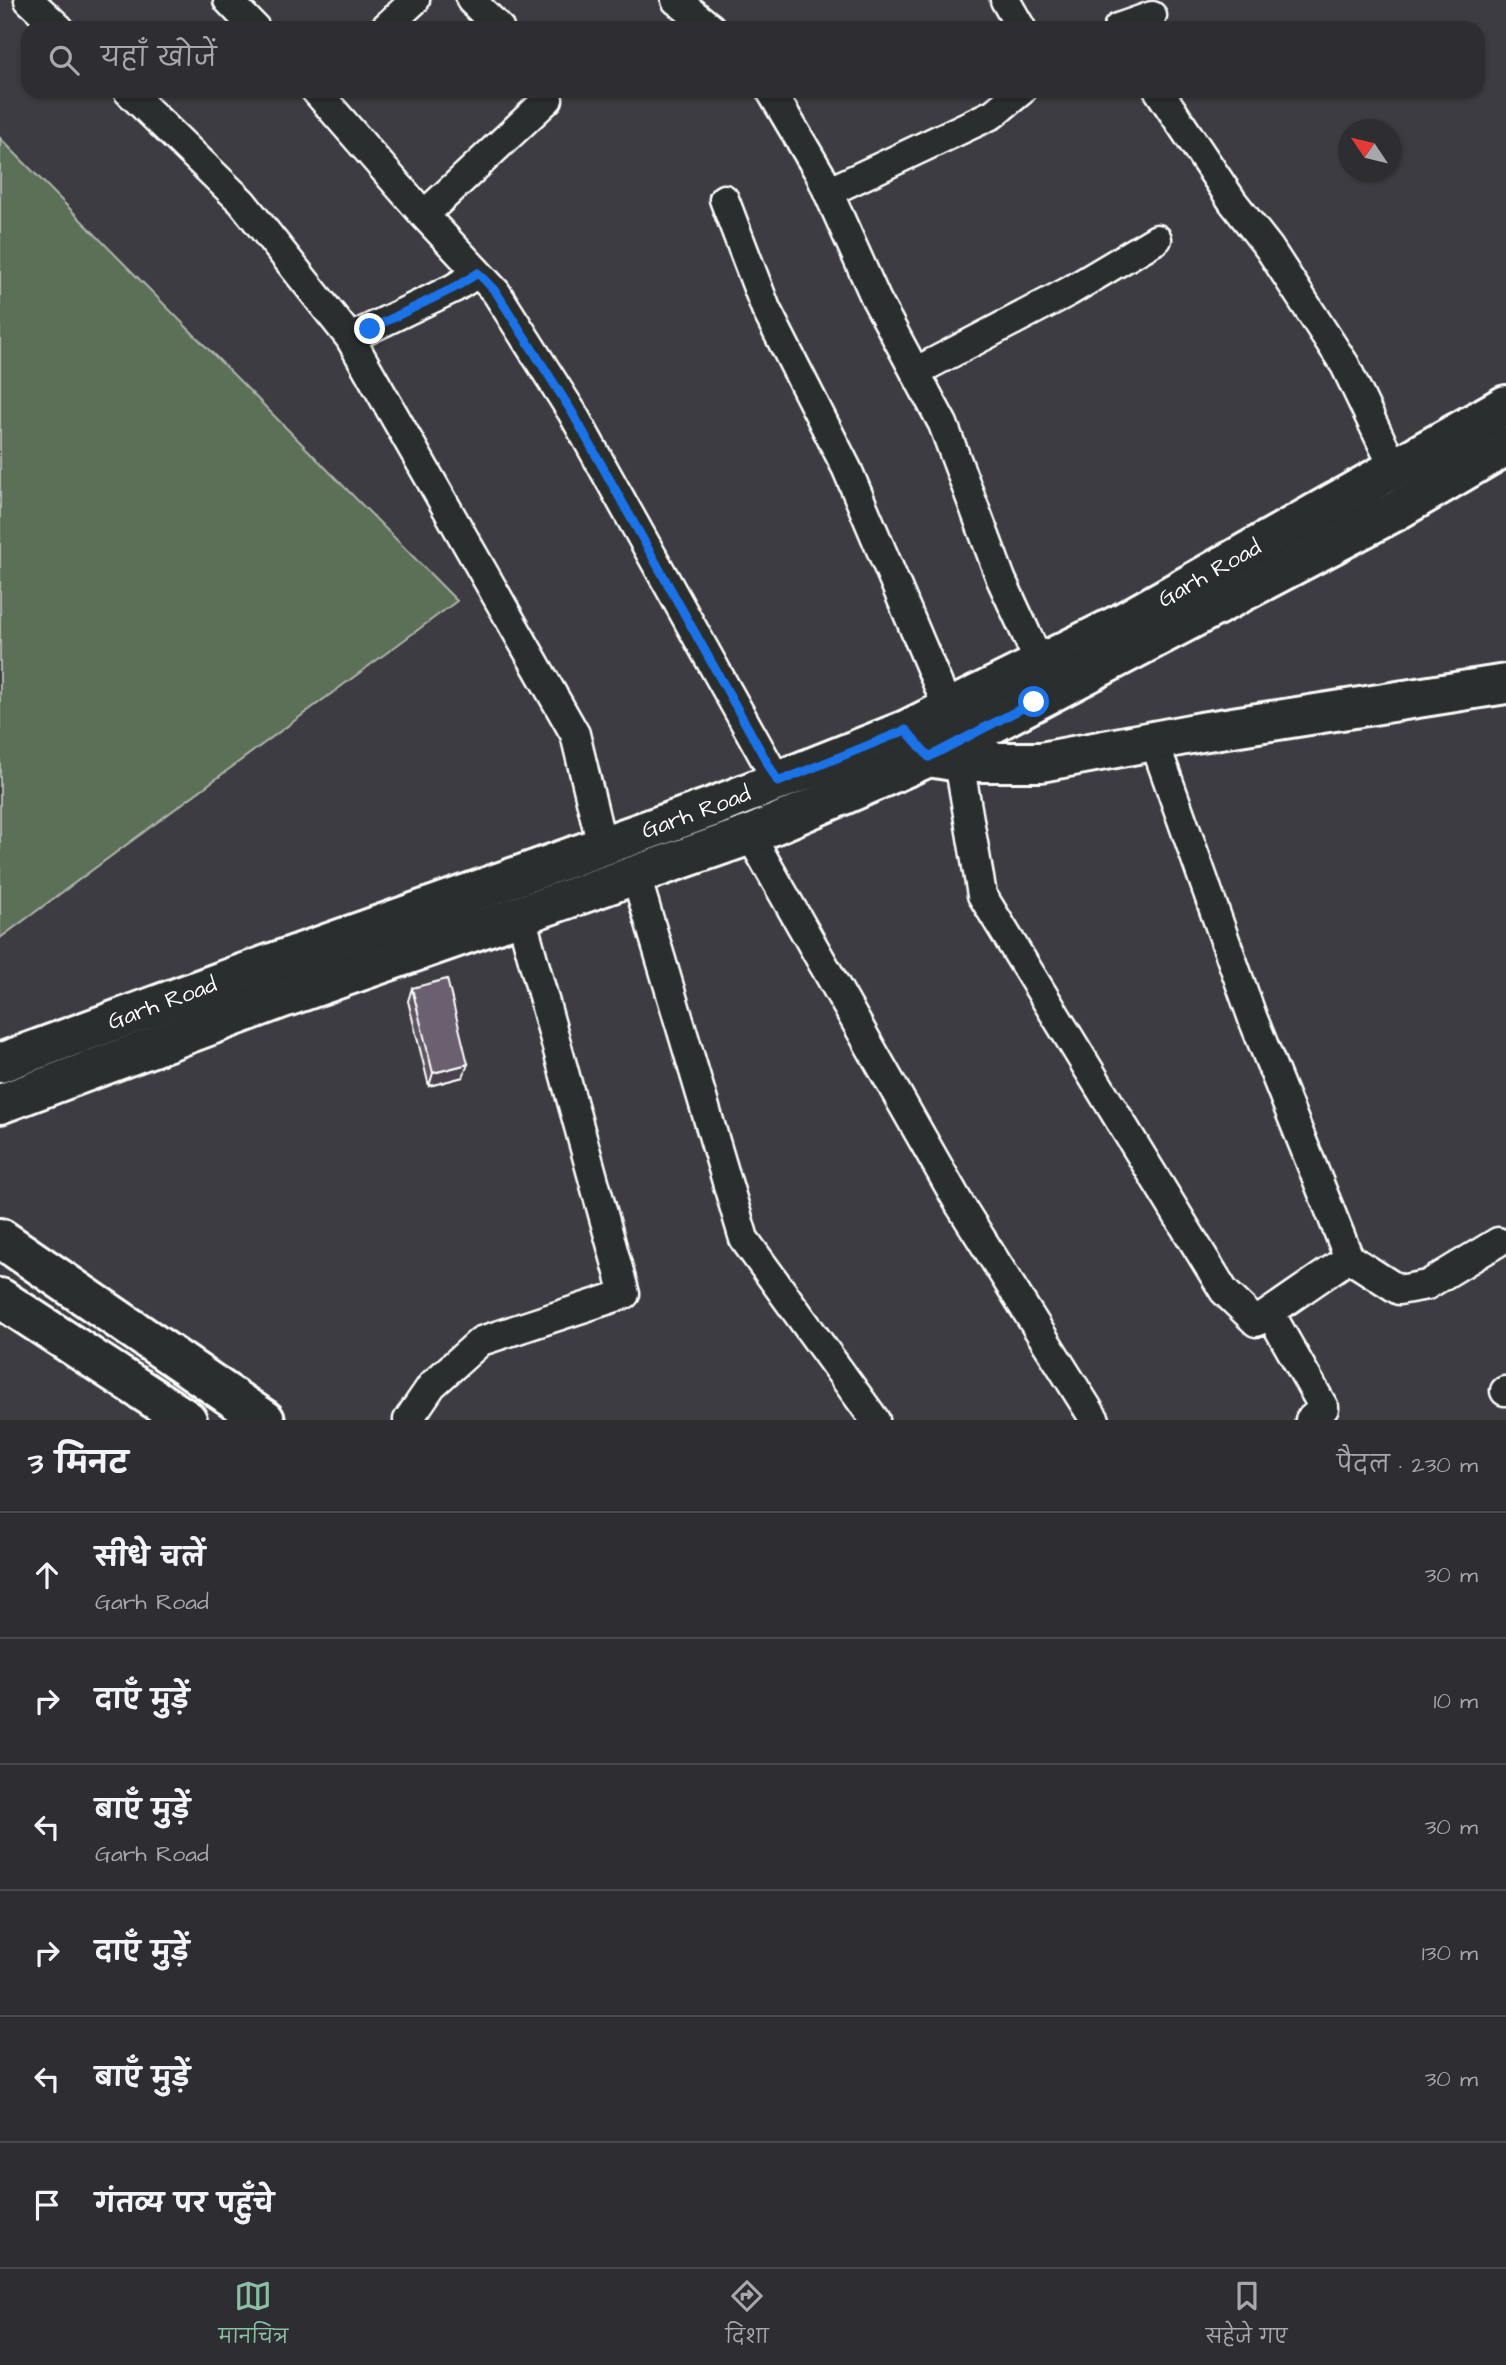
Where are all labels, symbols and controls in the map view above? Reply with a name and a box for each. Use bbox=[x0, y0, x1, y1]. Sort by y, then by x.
search box bbox=[21, 21, 1485, 98]
text: यहाँ खोजें bbox=[101, 40, 217, 76]
icon: search bbox=[45, 41, 83, 79]
north arrow bbox=[1338, 119, 1401, 182]
route end bbox=[354, 313, 385, 344]
street label: Garh Road bbox=[1152, 531, 1267, 615]
route start bbox=[1018, 686, 1049, 717]
street label: Garh Road bbox=[637, 777, 756, 847]
street label: Garh Road bbox=[103, 968, 221, 1038]
text: 3 मिनट bbox=[28, 1443, 128, 1485]
text: पैदल · 230 m bbox=[1337, 1449, 1478, 1481]
text: सीधे चलें bbox=[95, 1540, 205, 1576]
icon: ahead bbox=[28, 1556, 66, 1594]
text: 30 m bbox=[1425, 1559, 1478, 1591]
text: Garh Road bbox=[95, 1586, 209, 1618]
icon: right bbox=[28, 1682, 66, 1720]
text: दाएँ मुड़ें bbox=[95, 1682, 189, 1718]
text: 10 m bbox=[1433, 1685, 1478, 1717]
text: बाएँ मुड़ें bbox=[95, 1792, 190, 1828]
icon: left bbox=[28, 1808, 66, 1846]
text: 30 m bbox=[1425, 1811, 1478, 1843]
text: Garh Road bbox=[95, 1838, 209, 1870]
icon: right bbox=[28, 1934, 66, 1972]
text: दाएँ मुड़ें bbox=[95, 1934, 189, 1970]
text: 130 m bbox=[1422, 1937, 1478, 1969]
icon: left bbox=[28, 2060, 66, 2098]
text: बाएँ मुड़ें bbox=[95, 2060, 190, 2096]
text: 30 m bbox=[1425, 2063, 1478, 2095]
icon: arrive bbox=[28, 2186, 66, 2224]
text: गंतव्य पर पहुँचे bbox=[95, 2186, 274, 2222]
tab: मानचित्र bbox=[219, 2277, 288, 2357]
tab: दिशा bbox=[725, 2277, 769, 2357]
tab: सहेजे गए bbox=[1206, 2277, 1287, 2357]

